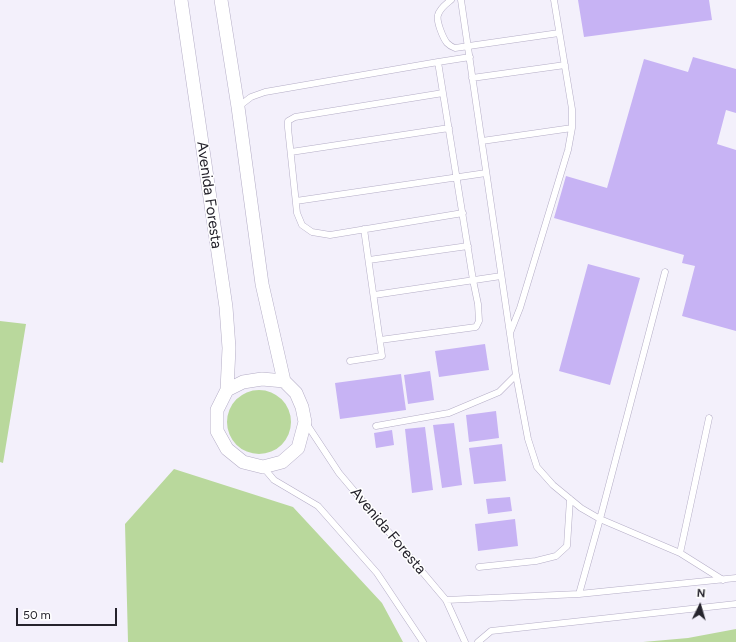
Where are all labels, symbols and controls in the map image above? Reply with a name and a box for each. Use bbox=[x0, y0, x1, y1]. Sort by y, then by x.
street label: Avenida Foresta bbox=[193, 140, 225, 250]
street label: Avenida Foresta bbox=[346, 484, 430, 578]
north arrow bbox=[680, 586, 720, 626]
text: N bbox=[696, 587, 706, 600]
scale bar bbox=[18, 600, 119, 626]
text: 50 m bbox=[23, 608, 51, 622]

